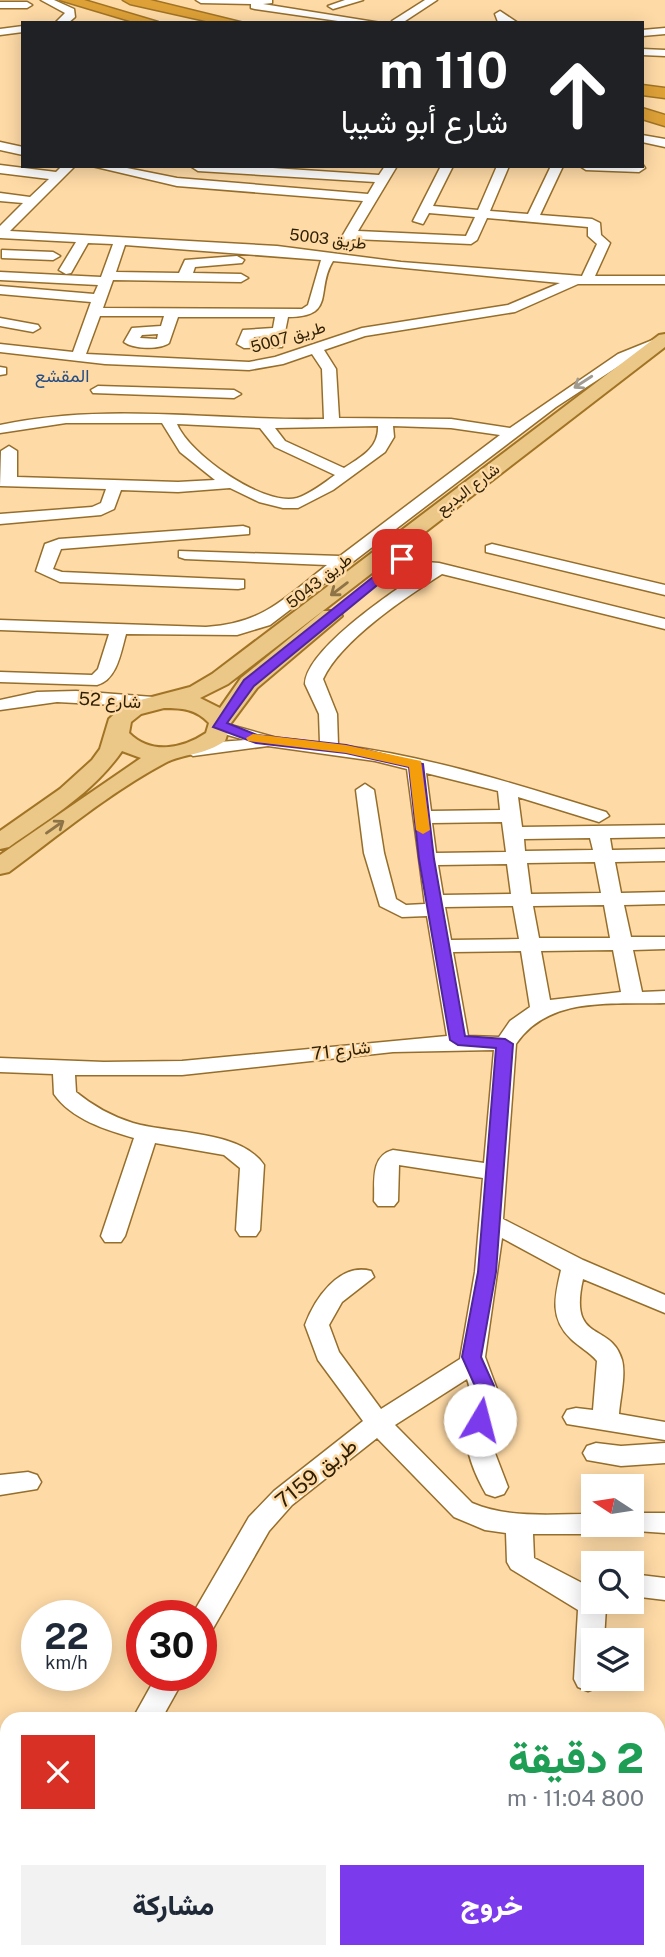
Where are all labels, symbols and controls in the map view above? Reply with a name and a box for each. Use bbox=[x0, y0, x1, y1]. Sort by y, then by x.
text: 110 m bbox=[380, 41, 508, 99]
icon: ahead bbox=[532, 49, 623, 140]
text: شارع أبو شيبا bbox=[341, 103, 508, 140]
street label: طريق 5003 bbox=[288, 225, 368, 254]
street label: طريق 5007 bbox=[248, 317, 328, 358]
district label: المقشع bbox=[35, 365, 89, 388]
one-way arrow bbox=[574, 375, 594, 389]
street label: شارع البديع bbox=[433, 459, 504, 520]
pin bbox=[372, 529, 432, 589]
icon: arrive bbox=[383, 540, 421, 578]
street label: طريق 5043 bbox=[282, 550, 356, 613]
one-way arrow bbox=[330, 581, 348, 596]
street label: شارع 52 bbox=[78, 688, 142, 714]
one-way arrow bbox=[45, 819, 64, 834]
street label: شارع 71 bbox=[310, 1036, 372, 1066]
position arrow bbox=[443, 1383, 517, 1457]
street label: طريق 7159 bbox=[270, 1433, 362, 1514]
north arrow bbox=[581, 1474, 644, 1536]
map controls bbox=[581, 1474, 644, 1691]
button: search bbox=[581, 1551, 644, 1614]
speed limit sign: 30 bbox=[126, 1600, 217, 1691]
text: 22 bbox=[44, 1616, 89, 1657]
button: layers bbox=[581, 1628, 644, 1691]
text: km/h bbox=[45, 1652, 88, 1673]
text: 2 دقيقة bbox=[508, 1733, 644, 1782]
button: close bbox=[21, 1735, 95, 1809]
text: 800 m · 11:04 bbox=[507, 1784, 644, 1811]
button: مشاركة bbox=[21, 1865, 326, 1945]
button: خروج bbox=[340, 1865, 644, 1945]

